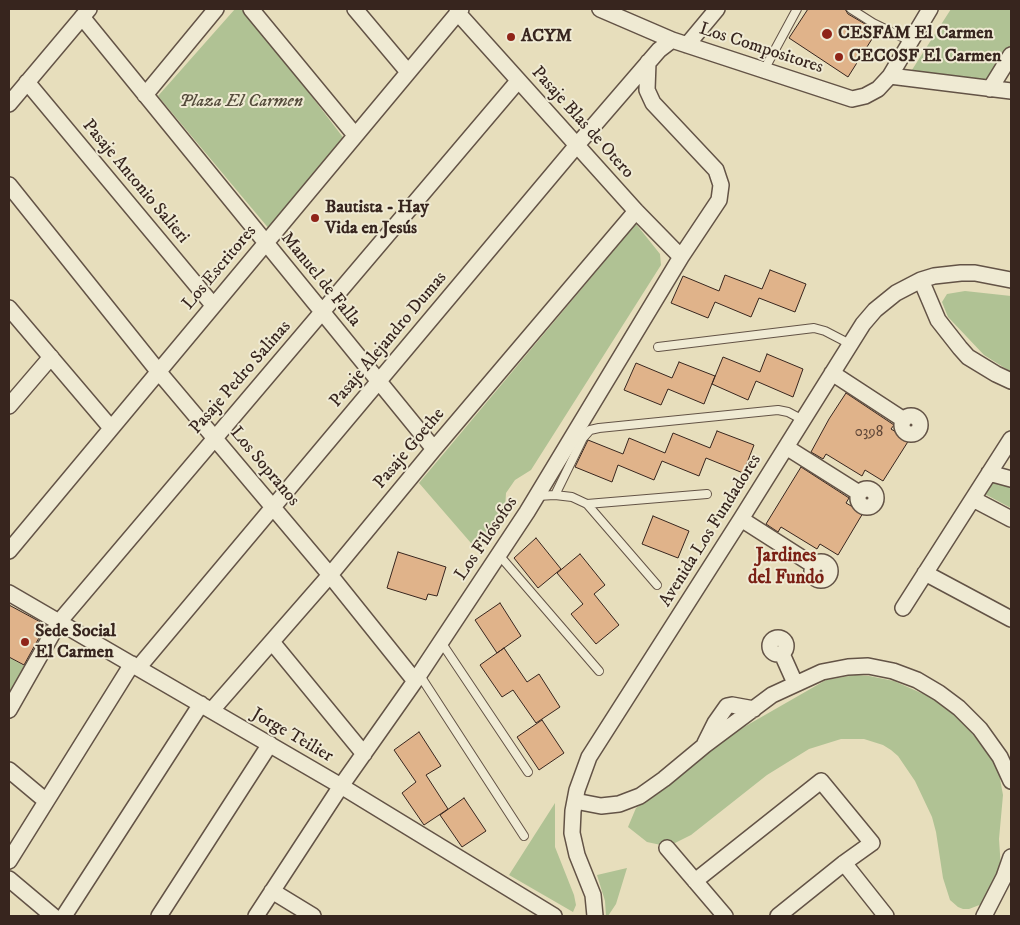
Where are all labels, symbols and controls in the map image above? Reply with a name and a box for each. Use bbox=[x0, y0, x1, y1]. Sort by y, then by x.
street label: Los Compositores bbox=[696, 19, 826, 79]
place label: CESFAM El Carmen bbox=[838, 23, 993, 45]
place label: ACYM bbox=[521, 26, 572, 48]
marker: CESFAM El Carmen bbox=[820, 27, 834, 41]
marker: ACYM bbox=[505, 31, 517, 43]
place label: CECOSF El Carmen bbox=[849, 46, 1001, 68]
marker: CECOSF El Carmen bbox=[833, 51, 845, 63]
street label: Pasaje Blas de Otero bbox=[526, 63, 638, 183]
park label: Plaza El Carmen bbox=[179, 91, 303, 113]
street label: Pasaje Antonio Salieri bbox=[77, 116, 193, 248]
place label: Bautista - Hay Vida en Jesús bbox=[325, 197, 429, 240]
marker: Bautista - Hay Vida en Jesús bbox=[309, 212, 321, 224]
street label: Los Escritores bbox=[178, 221, 262, 315]
street label: Manuel de Falla bbox=[275, 228, 365, 332]
street label: Pasaje Alejandro Dumas bbox=[326, 268, 452, 412]
street label: Pasaje Pedro Salinas bbox=[186, 317, 296, 439]
street label: Pasaje Goethe bbox=[370, 404, 450, 494]
street label: Los Sopranos bbox=[224, 423, 304, 511]
house number: 0398 bbox=[855, 424, 883, 442]
street label: Avenida Los Fundadores bbox=[655, 451, 767, 611]
street label: Los Filósofos bbox=[451, 493, 523, 585]
district label: Jardines del Fundo bbox=[748, 546, 824, 590]
place label: Sede Social El Carmen bbox=[35, 621, 116, 664]
marker: Sede Social El Carmen bbox=[19, 636, 31, 648]
street label: Jorge Teilier bbox=[247, 704, 337, 768]

